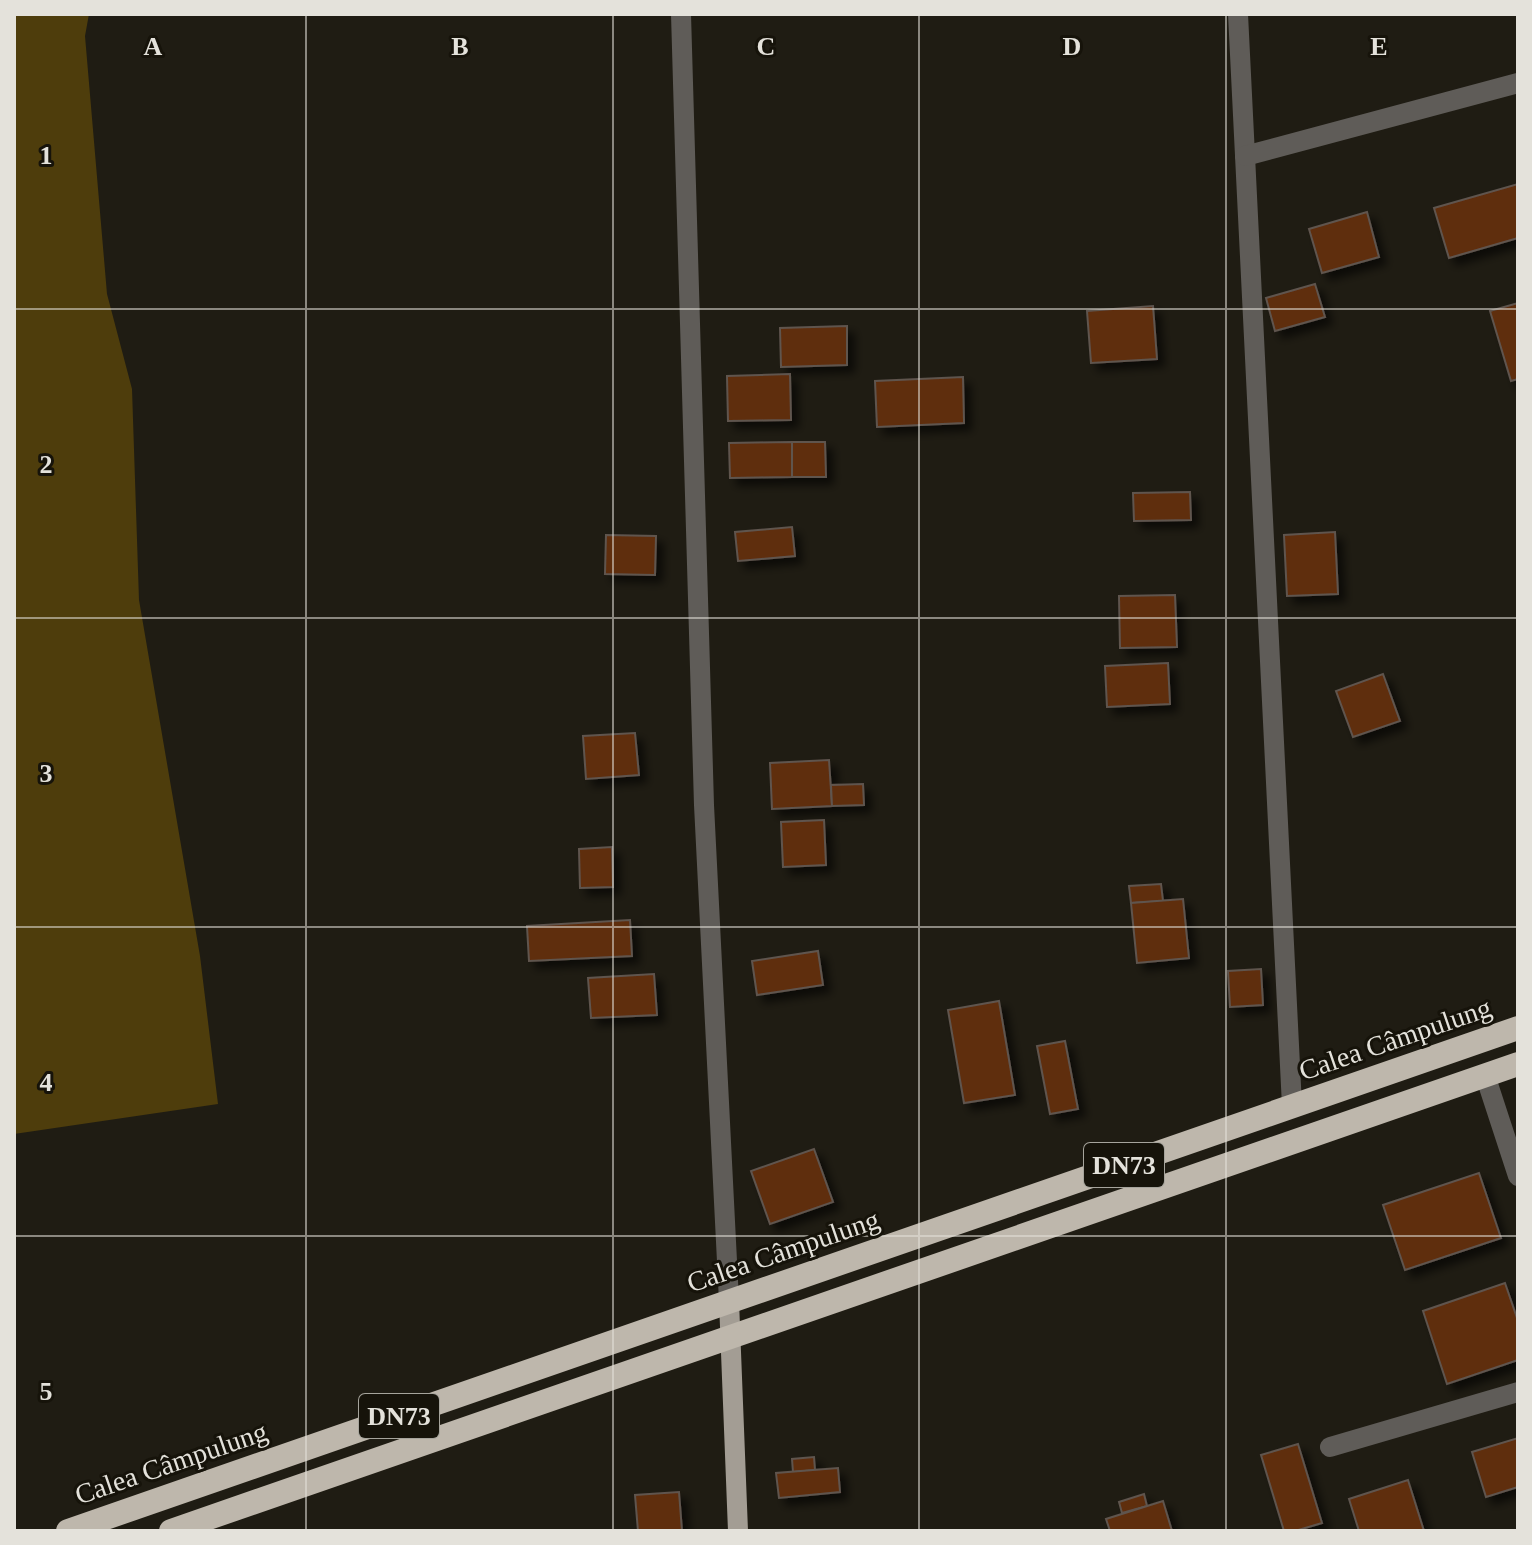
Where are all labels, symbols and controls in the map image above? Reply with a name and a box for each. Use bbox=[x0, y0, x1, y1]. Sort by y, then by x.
text: A bbox=[144, 32, 163, 61]
text: B bbox=[451, 32, 469, 61]
text: C bbox=[757, 32, 775, 61]
text: D bbox=[1063, 32, 1081, 61]
text: E bbox=[1370, 32, 1388, 61]
text: 1 bbox=[40, 141, 53, 170]
text: 2 bbox=[40, 450, 53, 479]
text: 3 bbox=[40, 759, 53, 788]
street label: Calea Câmpulung bbox=[1295, 992, 1495, 1086]
text: 4 bbox=[40, 1068, 53, 1097]
road number: DN73 bbox=[1084, 1143, 1164, 1187]
street label: Calea Câmpulung bbox=[683, 1204, 883, 1298]
text: 5 bbox=[40, 1377, 53, 1406]
road number: DN73 bbox=[359, 1394, 439, 1438]
street label: Calea Câmpulung bbox=[71, 1416, 271, 1510]

